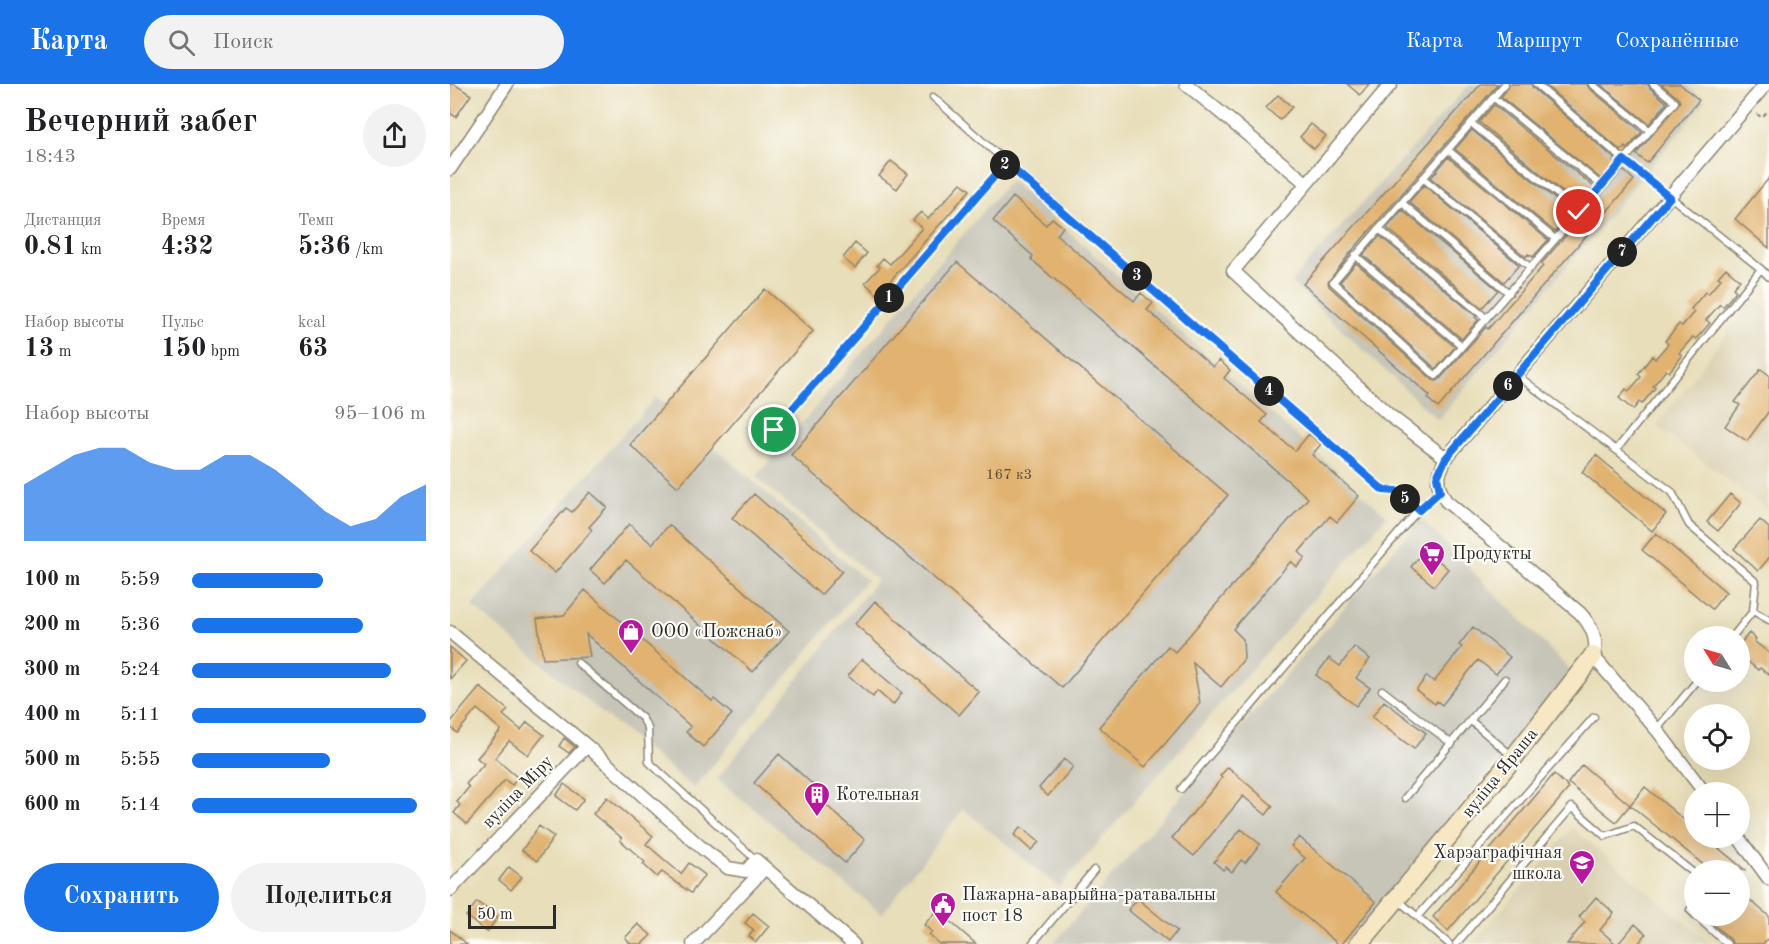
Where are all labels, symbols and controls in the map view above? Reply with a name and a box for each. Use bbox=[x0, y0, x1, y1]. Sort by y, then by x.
search box bbox=[144, 15, 564, 69]
icon: search bbox=[165, 26, 198, 59]
text: Карта bbox=[30, 28, 108, 56]
text: Поиск bbox=[213, 31, 274, 53]
text: Карта bbox=[1406, 31, 1463, 52]
text: Маршрут bbox=[1496, 31, 1582, 52]
text: Сохранённые bbox=[1615, 31, 1739, 52]
button: share bbox=[363, 104, 426, 167]
text: Вечерний забег bbox=[24, 106, 257, 139]
text: 18:43 bbox=[24, 147, 76, 167]
pin: 2 bbox=[990, 150, 1020, 180]
text: 2 bbox=[1000, 157, 1010, 173]
pin bbox=[1553, 186, 1604, 237]
icon: check bbox=[1562, 195, 1595, 228]
text: Дистанция bbox=[24, 213, 101, 229]
text: Время bbox=[161, 213, 205, 229]
text: Темп bbox=[298, 213, 334, 229]
text: 0.81 bbox=[24, 234, 77, 260]
text: 4:32 bbox=[161, 234, 214, 260]
text: 5:36 bbox=[298, 234, 351, 260]
pin: 7 bbox=[1607, 237, 1637, 267]
text: km bbox=[77, 242, 102, 258]
text: /km bbox=[351, 242, 383, 258]
text: 7 bbox=[1617, 244, 1627, 260]
pin: 3 bbox=[1122, 261, 1152, 291]
text: 3 bbox=[1132, 268, 1142, 284]
pin: 1 bbox=[874, 283, 904, 313]
text: 1 bbox=[884, 290, 894, 306]
text: Набор высоты bbox=[24, 315, 124, 331]
text: Пульс bbox=[161, 315, 204, 331]
text: kcal bbox=[298, 315, 326, 331]
text: 13 bbox=[24, 336, 54, 362]
text: 150 bbox=[161, 336, 206, 362]
text: 63 bbox=[298, 336, 328, 362]
text: m bbox=[54, 344, 71, 360]
text: bpm bbox=[206, 344, 240, 360]
pin: 6 bbox=[1493, 371, 1523, 401]
pin: 4 bbox=[1254, 376, 1284, 406]
text: 6 bbox=[1503, 378, 1513, 394]
text: 4 bbox=[1264, 383, 1274, 399]
text: Набор высоты bbox=[24, 404, 150, 424]
text: 95–106 m bbox=[334, 404, 426, 424]
pin bbox=[748, 404, 799, 455]
icon: arrive bbox=[757, 413, 790, 446]
house number: 167 к3 bbox=[986, 468, 1032, 483]
pin: 5 bbox=[1390, 484, 1420, 514]
text: 5 bbox=[1400, 491, 1410, 507]
supermarket icon: Продукты bbox=[1417, 539, 1447, 577]
place label: Продукты bbox=[1452, 545, 1532, 563]
text: 100 m bbox=[24, 570, 80, 590]
text: 5:59 bbox=[120, 570, 160, 590]
text: 200 m bbox=[24, 615, 80, 635]
text: 5:36 bbox=[120, 615, 160, 635]
shop icon: ООО «Пожснаб» bbox=[616, 617, 646, 655]
place label: ООО «Пожснаб» bbox=[651, 623, 783, 641]
north arrow bbox=[1684, 626, 1750, 692]
map controls bbox=[1684, 626, 1750, 926]
text: 300 m bbox=[24, 660, 80, 680]
text: 5:24 bbox=[120, 660, 160, 680]
button: locate bbox=[1684, 704, 1750, 770]
text: 400 m bbox=[24, 705, 80, 725]
text: 5:11 bbox=[120, 705, 160, 725]
street label: вуліца Яраша bbox=[1459, 725, 1541, 821]
text: 500 m bbox=[24, 750, 80, 770]
text: 5:55 bbox=[120, 750, 160, 770]
street label: вуліца Міру bbox=[479, 752, 557, 832]
building icon: Котельная bbox=[802, 780, 832, 818]
button: + bbox=[1684, 782, 1750, 848]
place label: Котельная bbox=[836, 786, 919, 804]
text: 600 m bbox=[24, 795, 80, 815]
text: 5:14 bbox=[120, 795, 160, 815]
place label: Харэаграфічная школа bbox=[1433, 844, 1562, 883]
school or university icon: Харэаграфічная школа bbox=[1567, 848, 1597, 886]
button: − bbox=[1684, 860, 1750, 926]
button: Сохранить bbox=[24, 863, 219, 932]
button: Поделиться bbox=[231, 863, 426, 932]
place label: Пажарна-аварыйна-ратавальны пост 18 bbox=[962, 886, 1216, 925]
public building icon: Пажарна-аварыйна-ратавальны пост 18 bbox=[928, 890, 958, 928]
scale bar bbox=[468, 902, 556, 930]
text: 50 m bbox=[477, 907, 513, 923]

